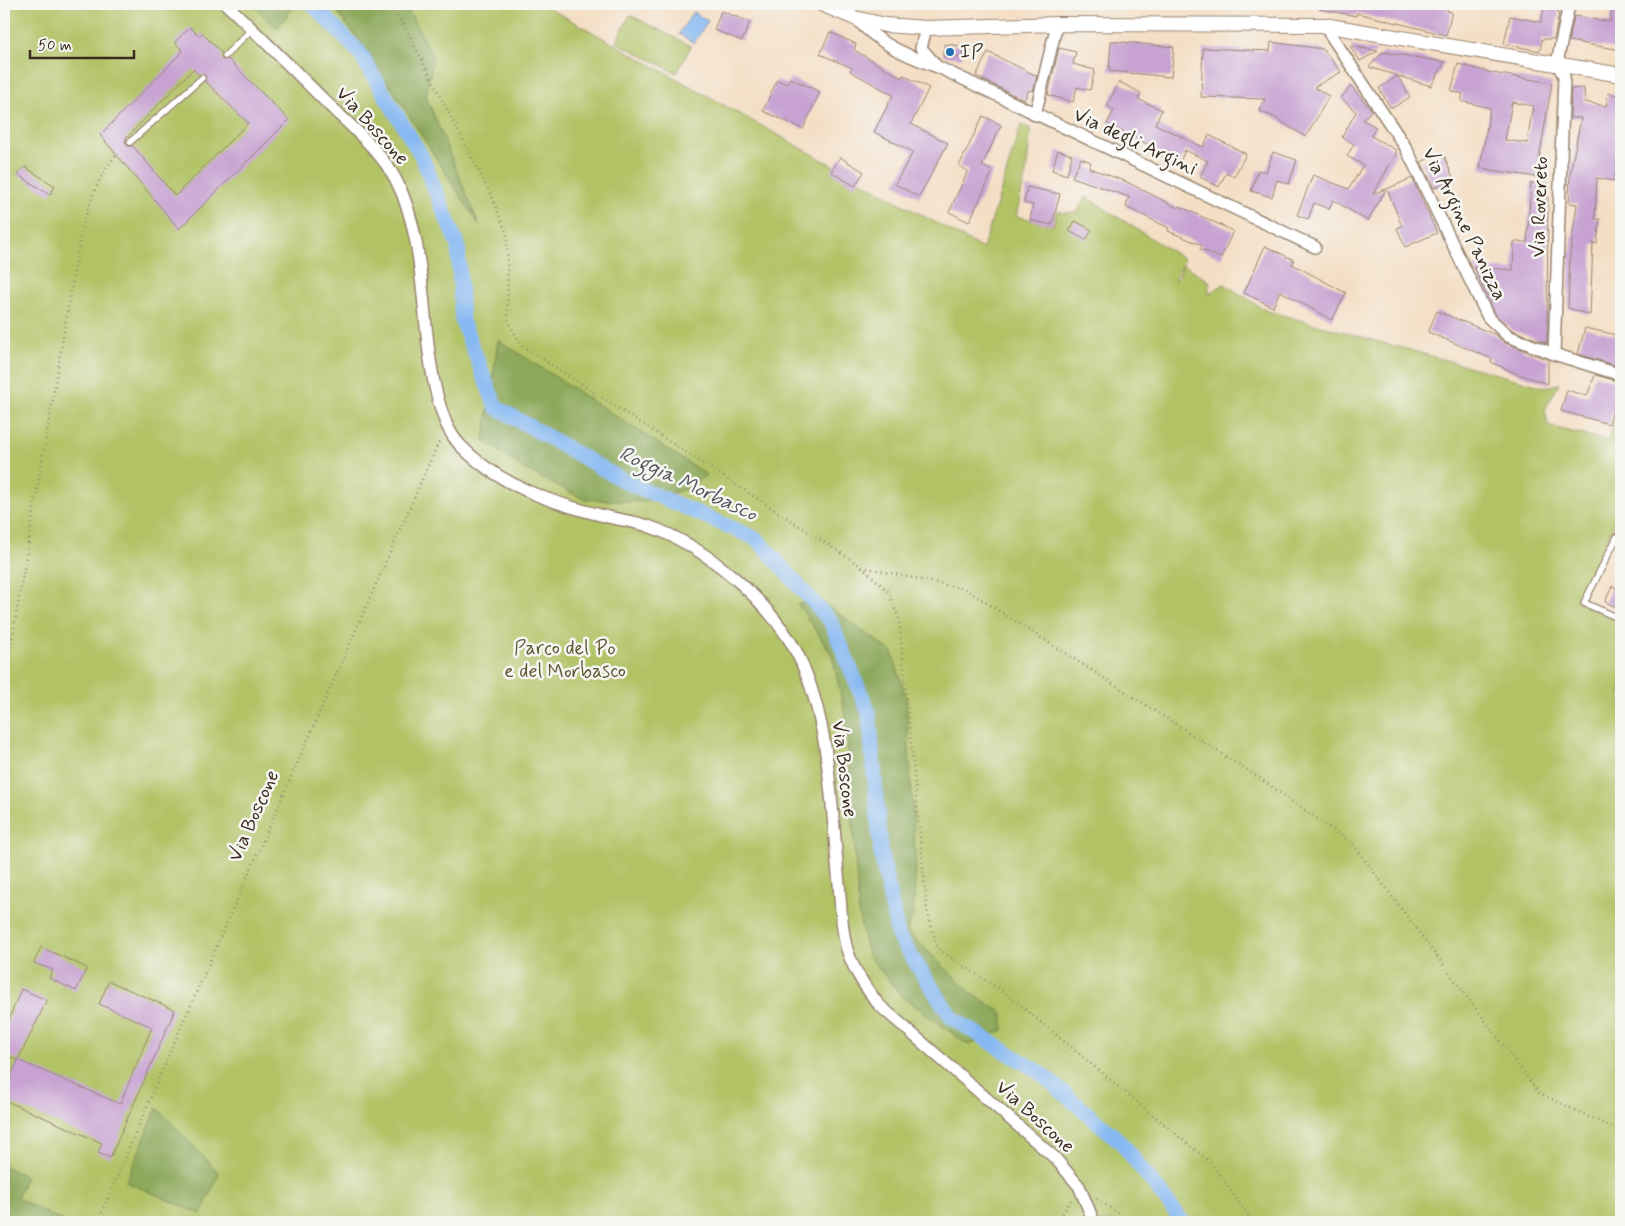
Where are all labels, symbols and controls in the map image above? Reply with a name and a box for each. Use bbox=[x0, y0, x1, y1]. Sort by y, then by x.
scale bar bbox=[30, 28, 134, 60]
text: 50 m bbox=[38, 36, 72, 56]
place label: IP bbox=[960, 39, 983, 66]
marker: IP bbox=[944, 46, 956, 58]
street label: Via Boscone bbox=[329, 81, 415, 171]
street label: Via degli Argini bbox=[1068, 102, 1201, 184]
street label: Via Argine Panizza bbox=[1413, 143, 1513, 306]
street label: Via Rovereto bbox=[1525, 156, 1555, 258]
water label: Roggia Morbasco bbox=[614, 440, 762, 530]
park label: Parco del Po e del Morbasco bbox=[504, 635, 626, 685]
street label: Via Boscone bbox=[825, 719, 863, 819]
street label: Via Boscone bbox=[222, 766, 286, 866]
street label: Via Boscone bbox=[990, 1074, 1080, 1160]

